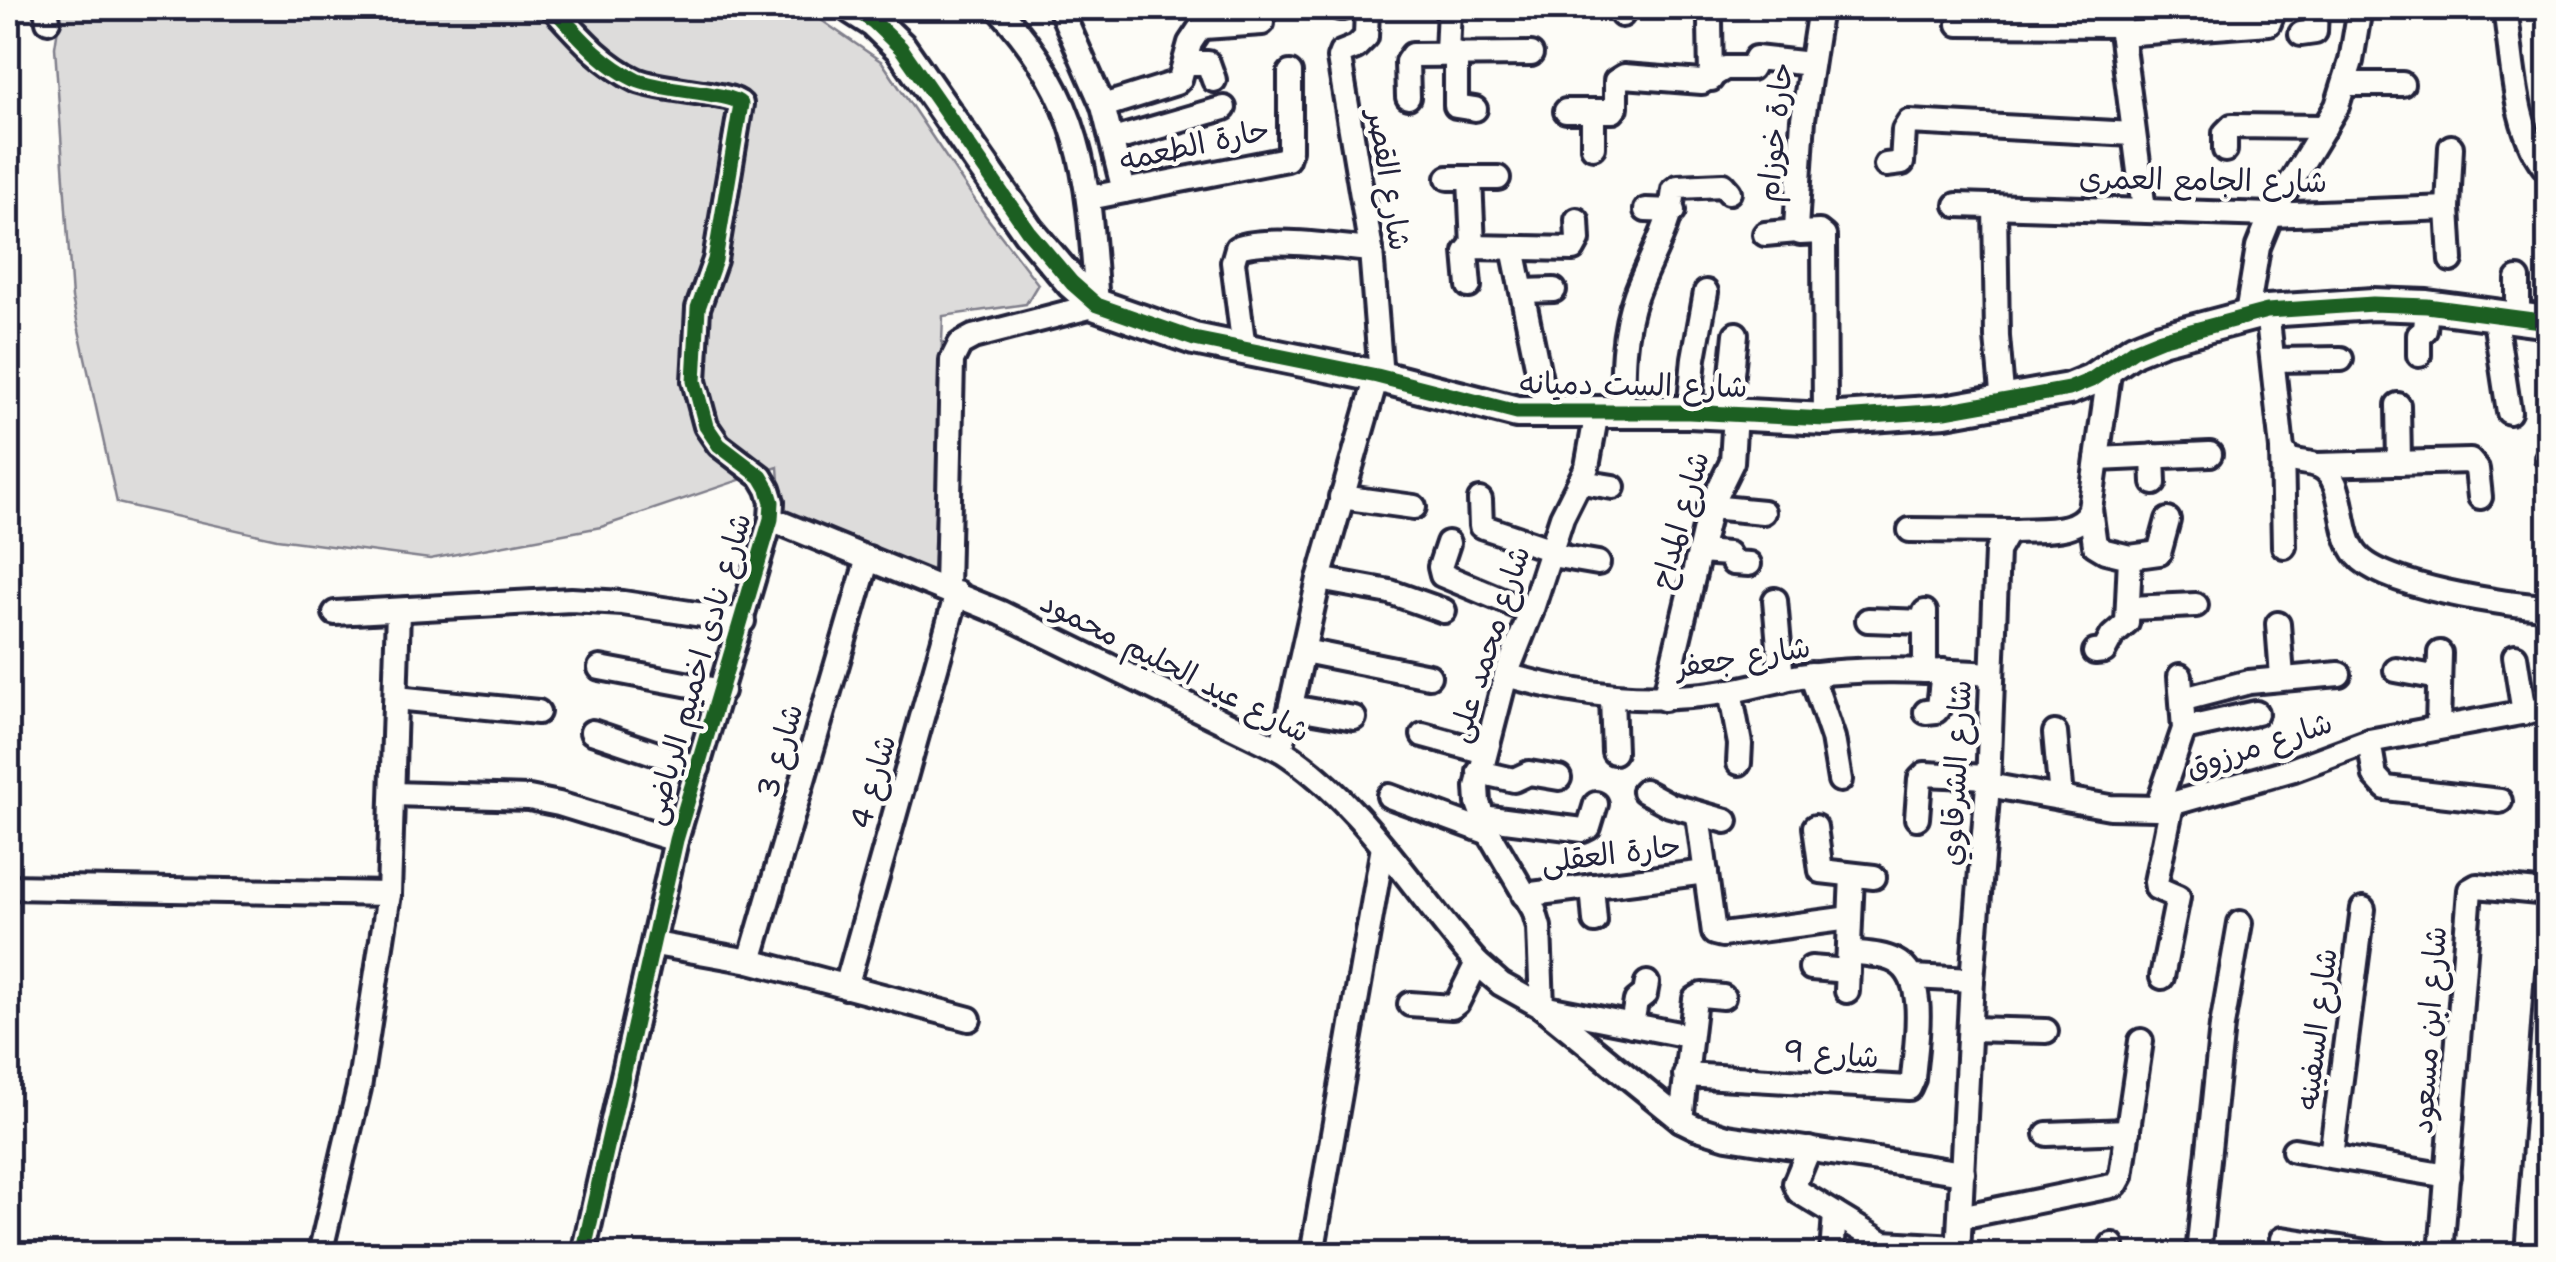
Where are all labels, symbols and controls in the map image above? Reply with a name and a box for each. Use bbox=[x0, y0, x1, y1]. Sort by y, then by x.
street label: حارة خوزام bbox=[1747, 60, 1804, 204]
street label: شارع القصر bbox=[1357, 103, 1421, 254]
street label: حارة الطعمه bbox=[1115, 109, 1273, 181]
street label: شارع الجامع العمرى bbox=[2078, 157, 2327, 204]
street label: شارع الست دميانه bbox=[1518, 362, 1748, 408]
street label: شارع المداح bbox=[1640, 446, 1720, 594]
street label: شارع نادى اخميم الرياضى bbox=[632, 508, 763, 830]
street label: شارع محمد على bbox=[1437, 540, 1541, 748]
street label: شارع عبد الحليم محمود bbox=[1033, 581, 1317, 754]
street label: شارع جعفر bbox=[1670, 626, 1813, 689]
street label: شارع الشرقاوي bbox=[1930, 679, 1982, 867]
street label: شارع 3 bbox=[747, 699, 813, 803]
street label: شارع مرزوق bbox=[2180, 702, 2338, 788]
street label: شارع 4 bbox=[840, 730, 906, 834]
street label: حارة العقلى bbox=[1539, 825, 1683, 882]
street label: شارع ابن مسعود bbox=[2401, 925, 2457, 1135]
street label: شارع السفينه bbox=[2286, 946, 2348, 1112]
street label: شارع 9 bbox=[1782, 1030, 1880, 1078]

